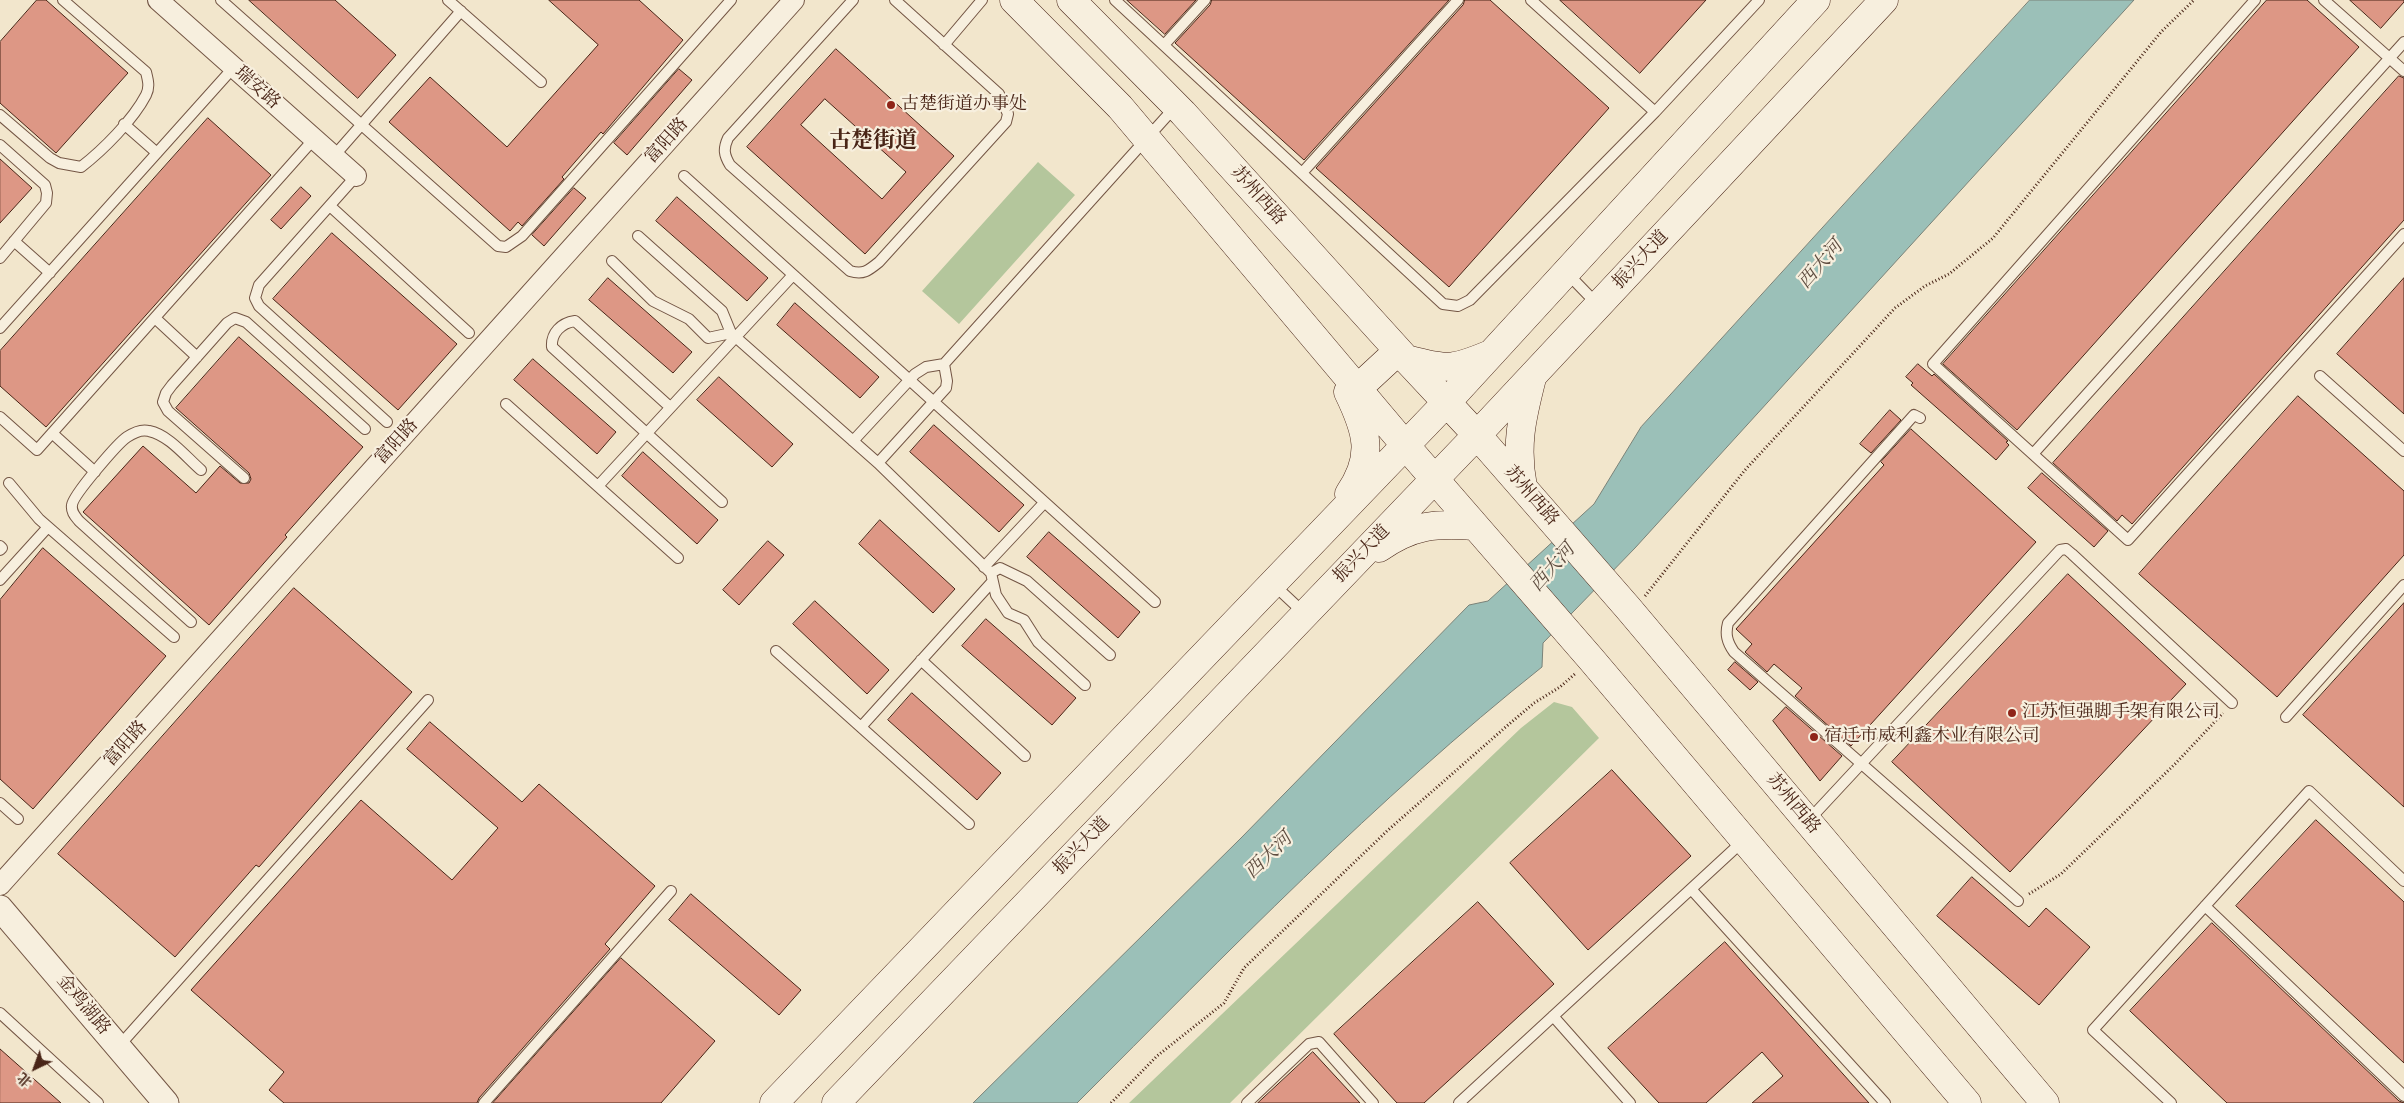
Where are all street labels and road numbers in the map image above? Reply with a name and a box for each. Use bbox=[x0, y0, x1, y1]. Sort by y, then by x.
street label: 瑞安路 bbox=[230, 62, 284, 114]
street label: 富阳路 bbox=[641, 114, 693, 168]
street label: 苏州西路 bbox=[1226, 162, 1290, 230]
street label: 振兴大道 bbox=[1609, 226, 1673, 294]
street label: 富阳路 bbox=[371, 415, 423, 469]
street label: 苏州西路 bbox=[1499, 462, 1563, 530]
street label: 振兴大道 bbox=[1329, 521, 1395, 587]
street label: 富阳路 bbox=[100, 717, 152, 771]
street label: 苏州西路 bbox=[1762, 769, 1824, 839]
street label: 振兴大道 bbox=[1049, 813, 1115, 879]
street label: 金鸡湖路 bbox=[52, 970, 114, 1040]

